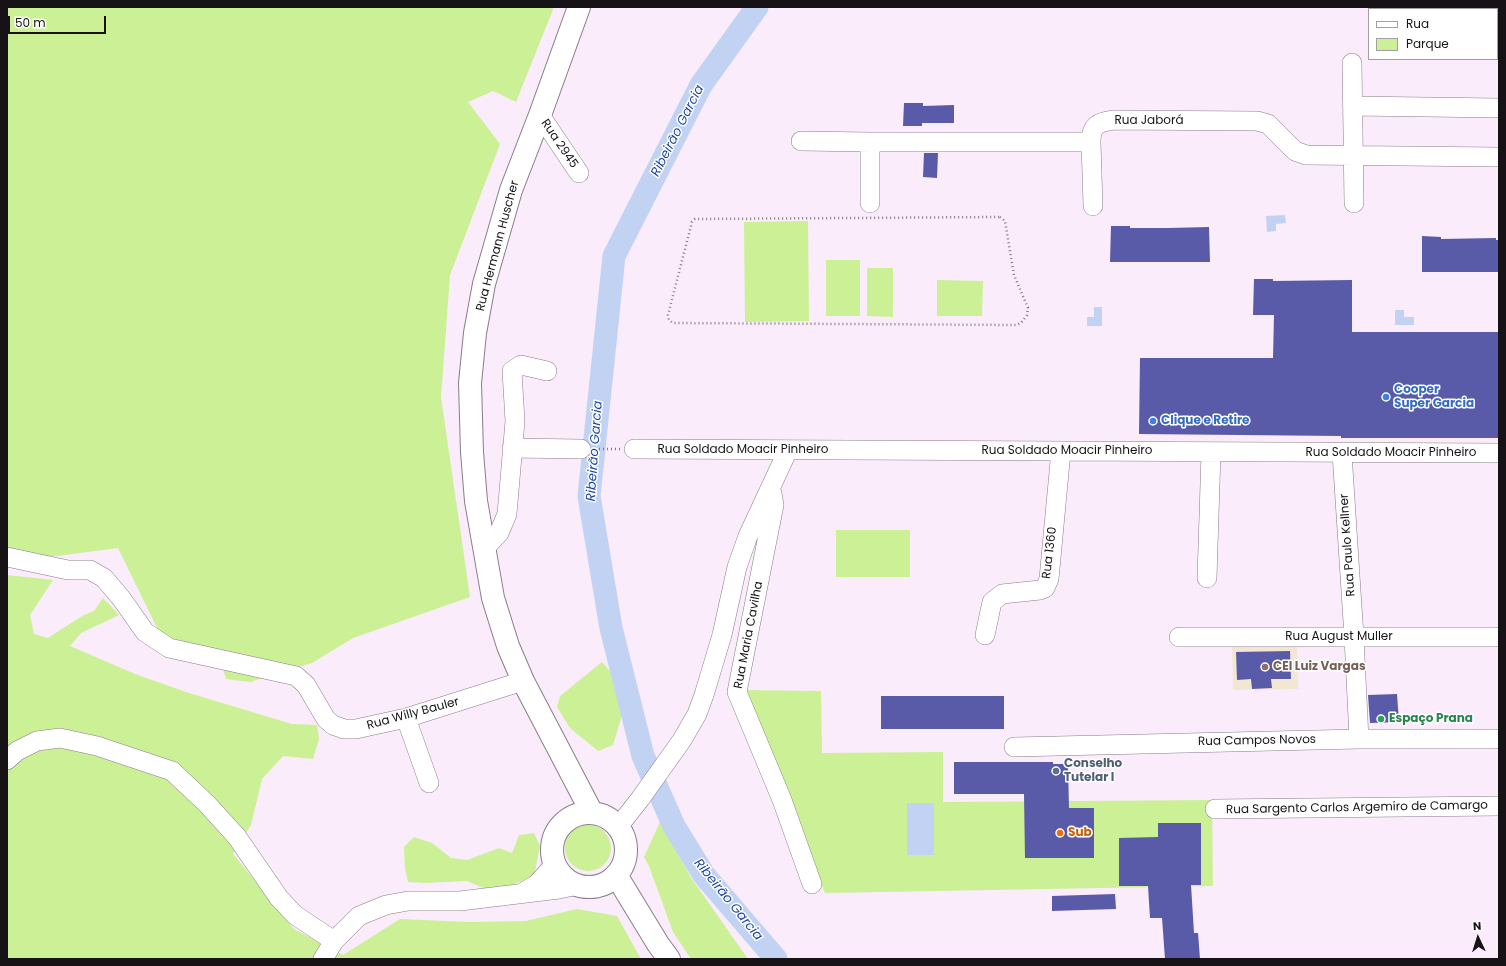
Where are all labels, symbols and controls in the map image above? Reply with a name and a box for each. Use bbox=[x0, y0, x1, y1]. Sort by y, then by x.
scale bar bbox=[10, 8, 108, 34]
legend bbox=[1368, 8, 1498, 60]
text: 50 m bbox=[15, 14, 46, 31]
text: Rua bbox=[1406, 15, 1429, 32]
text: Parque bbox=[1406, 35, 1449, 52]
water label: Ribeirão Garcia bbox=[648, 83, 708, 179]
street label: Rua Jaborá bbox=[1114, 114, 1184, 128]
street label: Rua 2945 bbox=[537, 117, 581, 171]
street label: Rua Hermann Huscher bbox=[474, 179, 522, 313]
place label: Cooper Super Garcia bbox=[1394, 383, 1474, 411]
marker: Cooper Super Garcia bbox=[1381, 392, 1391, 402]
water label: Ribeirão Garcia bbox=[584, 400, 606, 502]
place label: Clique e Retire bbox=[1161, 414, 1249, 428]
marker: Clique e Retire bbox=[1148, 416, 1158, 426]
street label: Rua Soldado Moacir Pinheiro bbox=[657, 443, 829, 457]
street label: Rua Soldado Moacir Pinheiro bbox=[981, 444, 1153, 458]
street label: Rua Soldado Moacir Pinheiro bbox=[1305, 446, 1477, 460]
street label: Rua Paulo Kellner bbox=[1337, 493, 1359, 597]
street label: Rua 1360 bbox=[1040, 526, 1060, 580]
street label: Rua Maria Cavilha bbox=[732, 580, 766, 690]
street label: Rua August Muller bbox=[1285, 630, 1393, 644]
place label: CEI Luiz Vargas bbox=[1273, 660, 1366, 674]
marker: CEI Luiz Vargas bbox=[1260, 662, 1270, 672]
street label: Rua Willy Bauler bbox=[365, 695, 461, 733]
place label: Espaço Prana bbox=[1389, 712, 1473, 726]
marker: Espaço Prana bbox=[1376, 714, 1386, 724]
street label: Rua Campos Novos bbox=[1198, 733, 1316, 749]
place label: Conselho Tutelar I bbox=[1064, 757, 1122, 785]
marker: Conselho Tutelar I bbox=[1051, 766, 1061, 776]
street label: Rua Sargento Carlos Argemiro de Camargo bbox=[1226, 799, 1488, 817]
place label: Sub bbox=[1068, 826, 1092, 840]
marker: Sub bbox=[1055, 828, 1065, 838]
water label: Ribeirão Garcia bbox=[690, 856, 766, 944]
north arrow bbox=[1458, 918, 1498, 958]
text: N bbox=[1472, 918, 1482, 934]

